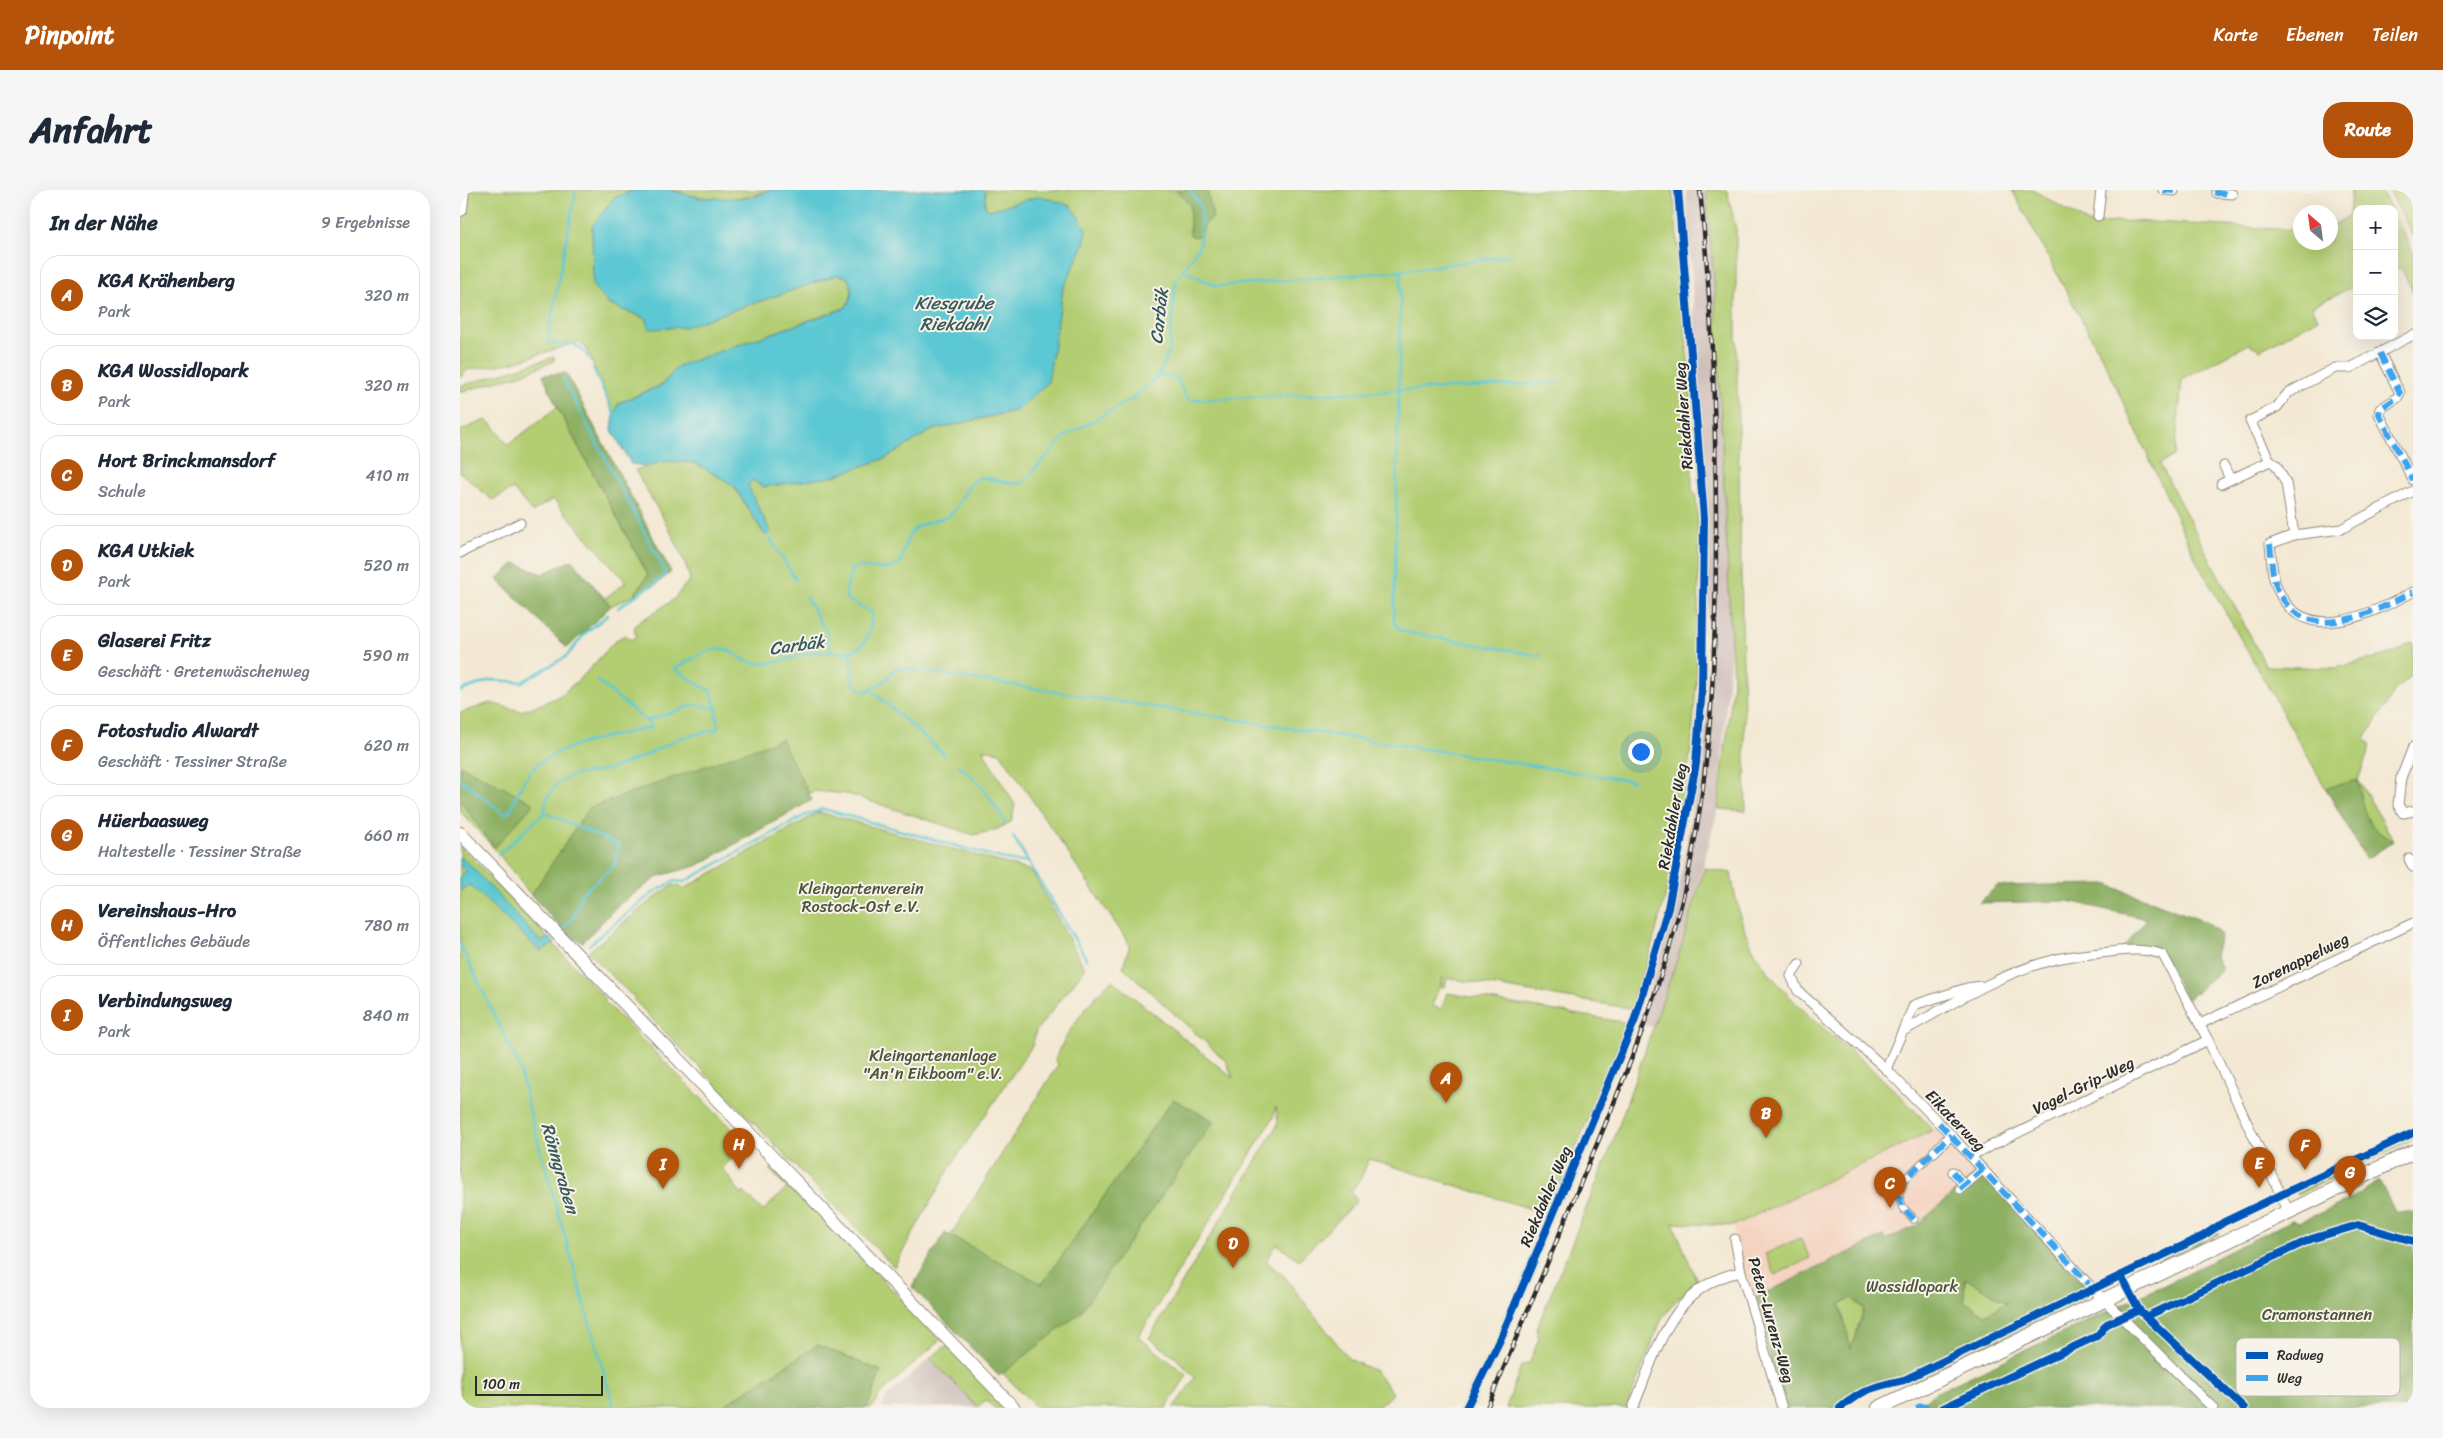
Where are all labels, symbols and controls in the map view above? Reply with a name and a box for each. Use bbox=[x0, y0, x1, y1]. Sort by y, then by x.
text: Pinpoint bbox=[25, 14, 114, 56]
text: Karte bbox=[2214, 19, 2258, 51]
text: Ebenen bbox=[2286, 19, 2344, 51]
text: Teilen bbox=[2372, 19, 2418, 51]
text: Anfahrt bbox=[30, 99, 153, 161]
button: Route bbox=[2323, 102, 2413, 158]
text: In der Nähe bbox=[50, 204, 158, 242]
north arrow bbox=[2293, 205, 2338, 250]
map controls bbox=[2353, 205, 2398, 340]
button: + bbox=[2353, 205, 2398, 250]
text: 9 Ergebnisse bbox=[321, 208, 410, 237]
button: − bbox=[2353, 250, 2398, 295]
text: KGA Krähenberg bbox=[98, 264, 235, 297]
text: A bbox=[62, 281, 72, 310]
text: 320 m bbox=[364, 281, 409, 310]
water label: Carbäk bbox=[1140, 285, 1178, 345]
water label: Kiesgrube Riekdahl bbox=[915, 287, 995, 340]
button: layers bbox=[2353, 295, 2398, 340]
text: Park bbox=[98, 297, 131, 326]
text: KGA Wossidlopark bbox=[98, 354, 249, 387]
street label: Riekdahler Weg bbox=[1665, 361, 1702, 471]
text: B bbox=[62, 371, 72, 400]
text: 320 m bbox=[364, 371, 409, 400]
text: Park bbox=[98, 387, 131, 416]
text: Hort Brinckmansdorf bbox=[98, 444, 275, 477]
text: C bbox=[62, 461, 72, 490]
text: 410 m bbox=[366, 461, 409, 490]
text: Schule bbox=[98, 477, 146, 506]
text: KGA Utkiek bbox=[98, 534, 195, 567]
text: D bbox=[62, 551, 72, 580]
text: 520 m bbox=[363, 551, 409, 580]
text: Park bbox=[98, 567, 131, 596]
text: Glaserei Fritz bbox=[98, 624, 211, 657]
water label: Carbäk bbox=[767, 625, 828, 665]
text: E bbox=[63, 641, 71, 670]
text: 590 m bbox=[363, 641, 409, 670]
text: Geschäft · Gretenwäschenweg bbox=[98, 657, 310, 686]
text: Fotostudio Alwardt bbox=[98, 714, 258, 747]
text: F bbox=[63, 731, 71, 760]
text: 620 m bbox=[364, 731, 409, 760]
your location bbox=[1628, 739, 1654, 765]
text: Geschäft · Tessiner Straße bbox=[98, 747, 287, 776]
street label: Riekdahler Weg bbox=[1649, 760, 1696, 872]
text: Hüerbaasweg bbox=[98, 804, 209, 837]
text: G bbox=[62, 821, 72, 850]
text: 660 m bbox=[364, 821, 409, 850]
text: Haltestelle · Tessiner Straße bbox=[98, 837, 301, 866]
park label: Kleingartenverein Rostock-Ost e.V. bbox=[798, 874, 924, 921]
text: Vereinshaus-Hro bbox=[98, 894, 236, 927]
text: H bbox=[61, 911, 73, 940]
text: 780 m bbox=[364, 911, 409, 940]
street label: Zorenappelweg bbox=[2247, 924, 2354, 997]
text: Öffentliches Gebäude bbox=[98, 927, 250, 956]
text: Verbindungsweg bbox=[98, 984, 232, 1017]
text: I bbox=[64, 1001, 70, 1030]
text: 840 m bbox=[363, 1001, 409, 1030]
text: Park bbox=[98, 1017, 131, 1046]
park label: Kleingartenanlage "An'n Eikboom" e.V. bbox=[863, 1041, 1003, 1088]
street label: Vagel-Grip-Weg bbox=[2027, 1048, 2139, 1123]
pin: A bbox=[1430, 1062, 1462, 1103]
street label: Eikaterweg bbox=[1918, 1082, 1993, 1159]
pin: B bbox=[1750, 1097, 1782, 1138]
water label: Rönngraben bbox=[532, 1119, 589, 1220]
pin: H bbox=[723, 1128, 755, 1169]
pin: F bbox=[2289, 1129, 2321, 1170]
street label: Riekdahler Weg bbox=[1511, 1141, 1580, 1251]
pin: E bbox=[2243, 1147, 2275, 1188]
pin: I bbox=[647, 1148, 679, 1189]
pin: G bbox=[2334, 1156, 2366, 1197]
pin: C bbox=[1874, 1167, 1906, 1208]
pin: D bbox=[1217, 1227, 1249, 1268]
street label: Peter-Lurenz-Weg bbox=[1740, 1254, 1803, 1387]
park label: Wossidlopark bbox=[1866, 1272, 1959, 1301]
park label: Cramonstannen bbox=[2262, 1300, 2372, 1329]
legend bbox=[2236, 1338, 2400, 1396]
text: Radweg bbox=[2277, 1343, 2324, 1368]
text: Weg bbox=[2277, 1366, 2302, 1391]
text: 100 m bbox=[482, 1372, 520, 1397]
scale bar bbox=[475, 1373, 602, 1396]

